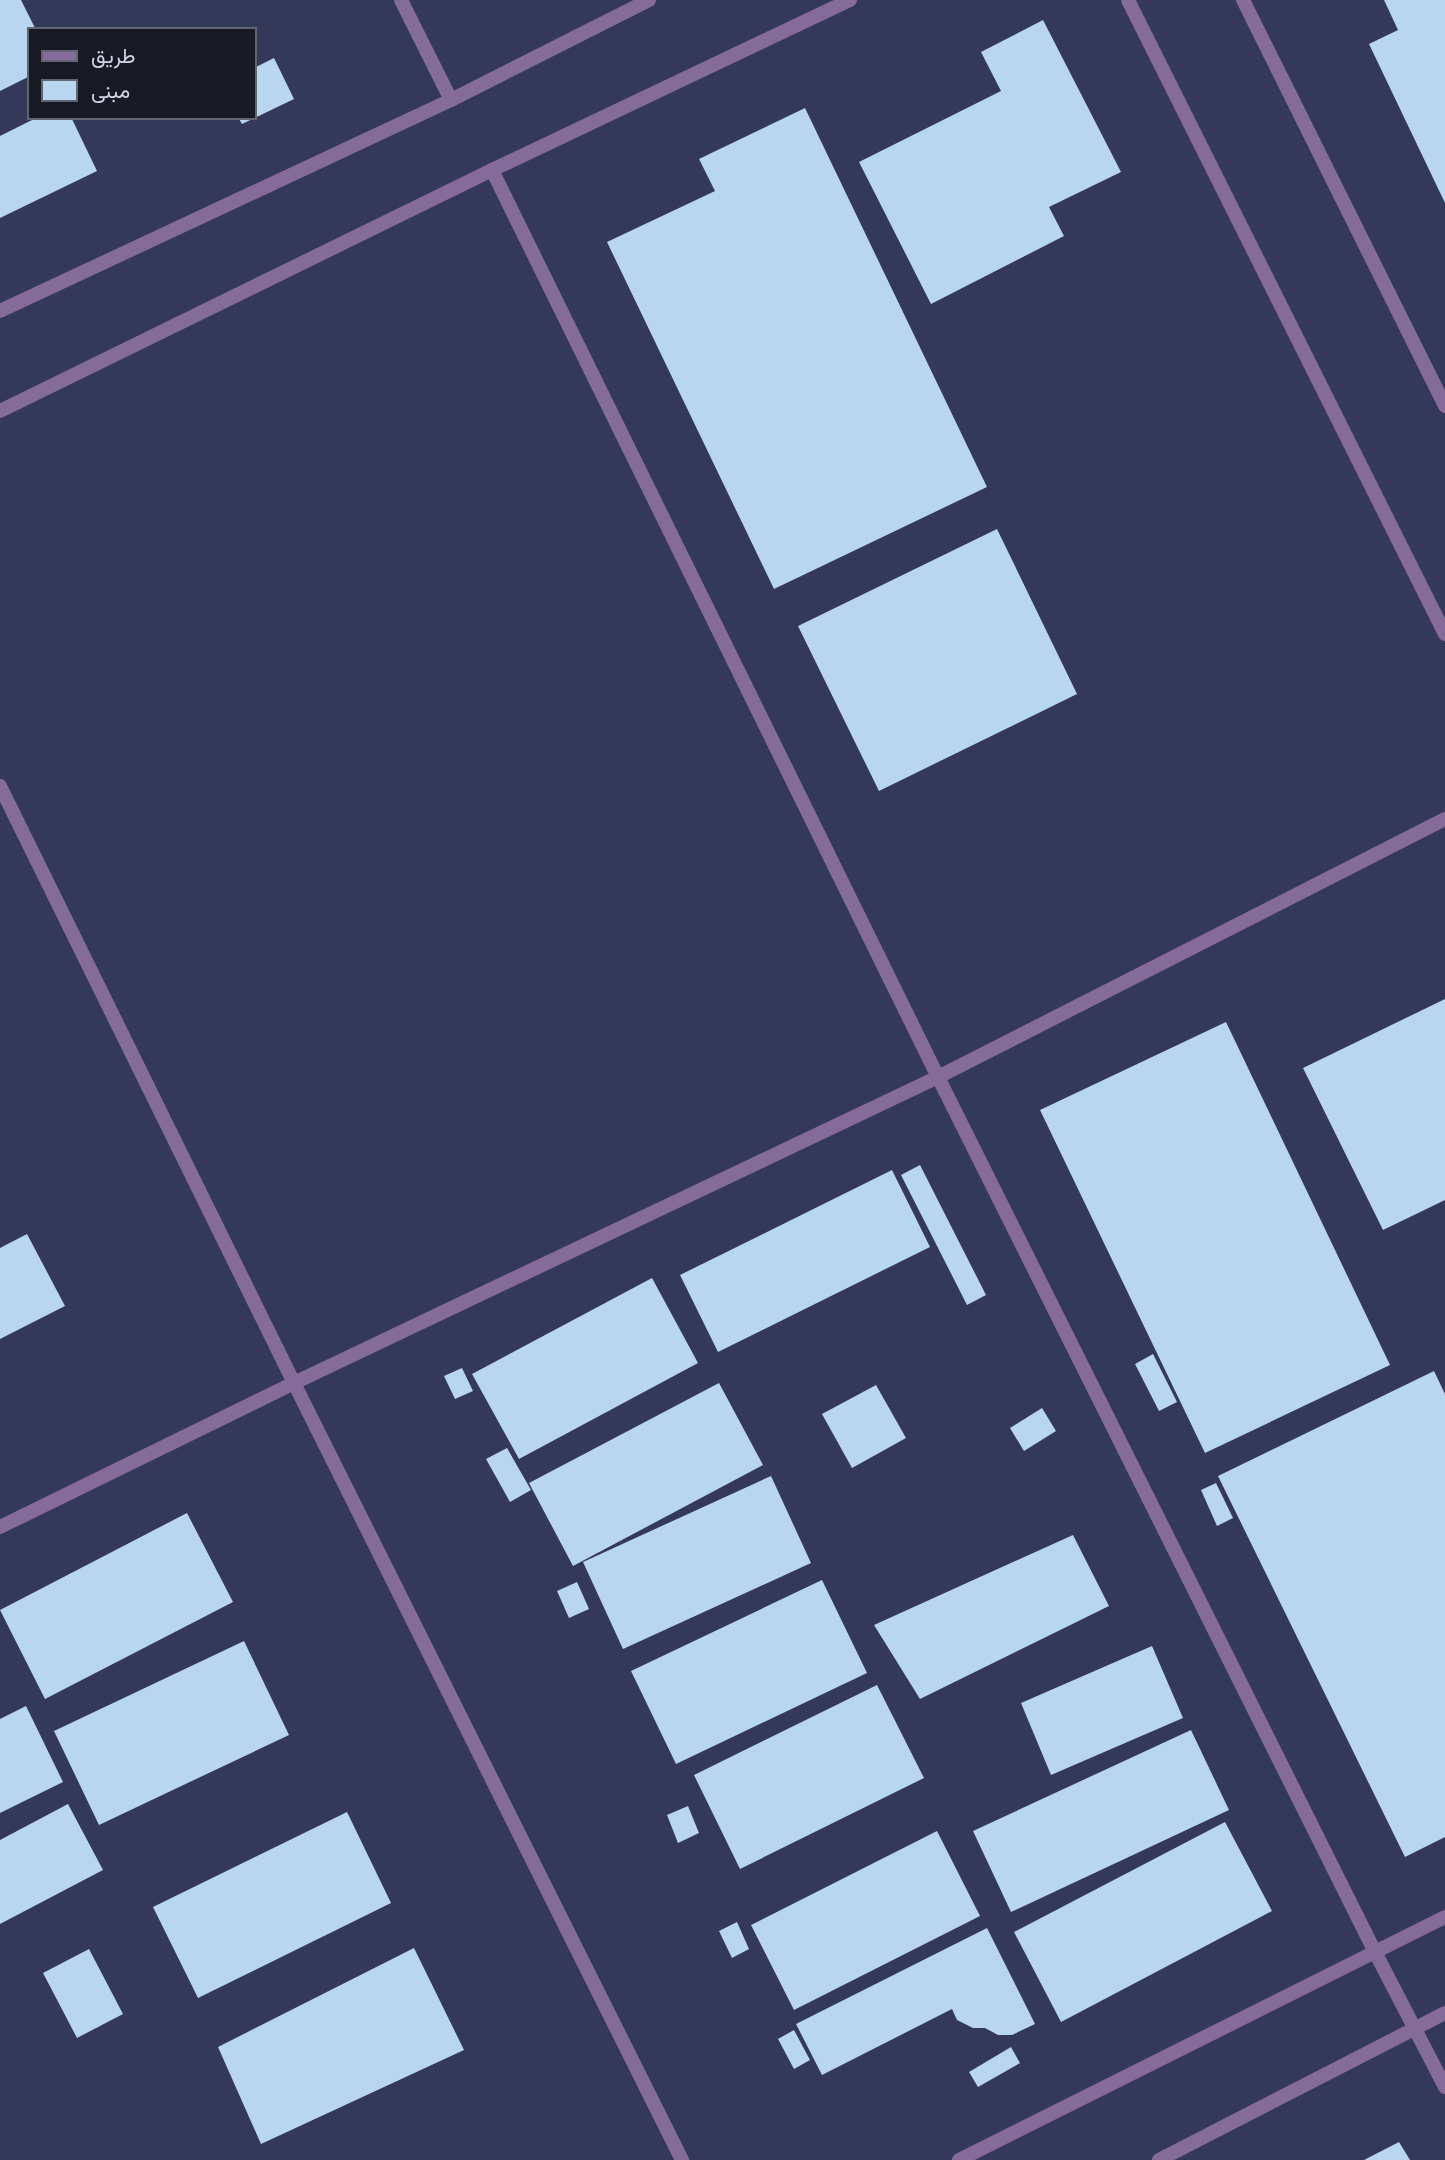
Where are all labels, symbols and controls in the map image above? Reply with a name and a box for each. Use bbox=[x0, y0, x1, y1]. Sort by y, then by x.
legend bbox=[28, 28, 256, 119]
text: طريق bbox=[91, 42, 136, 69]
text: مبنى bbox=[91, 77, 130, 103]

